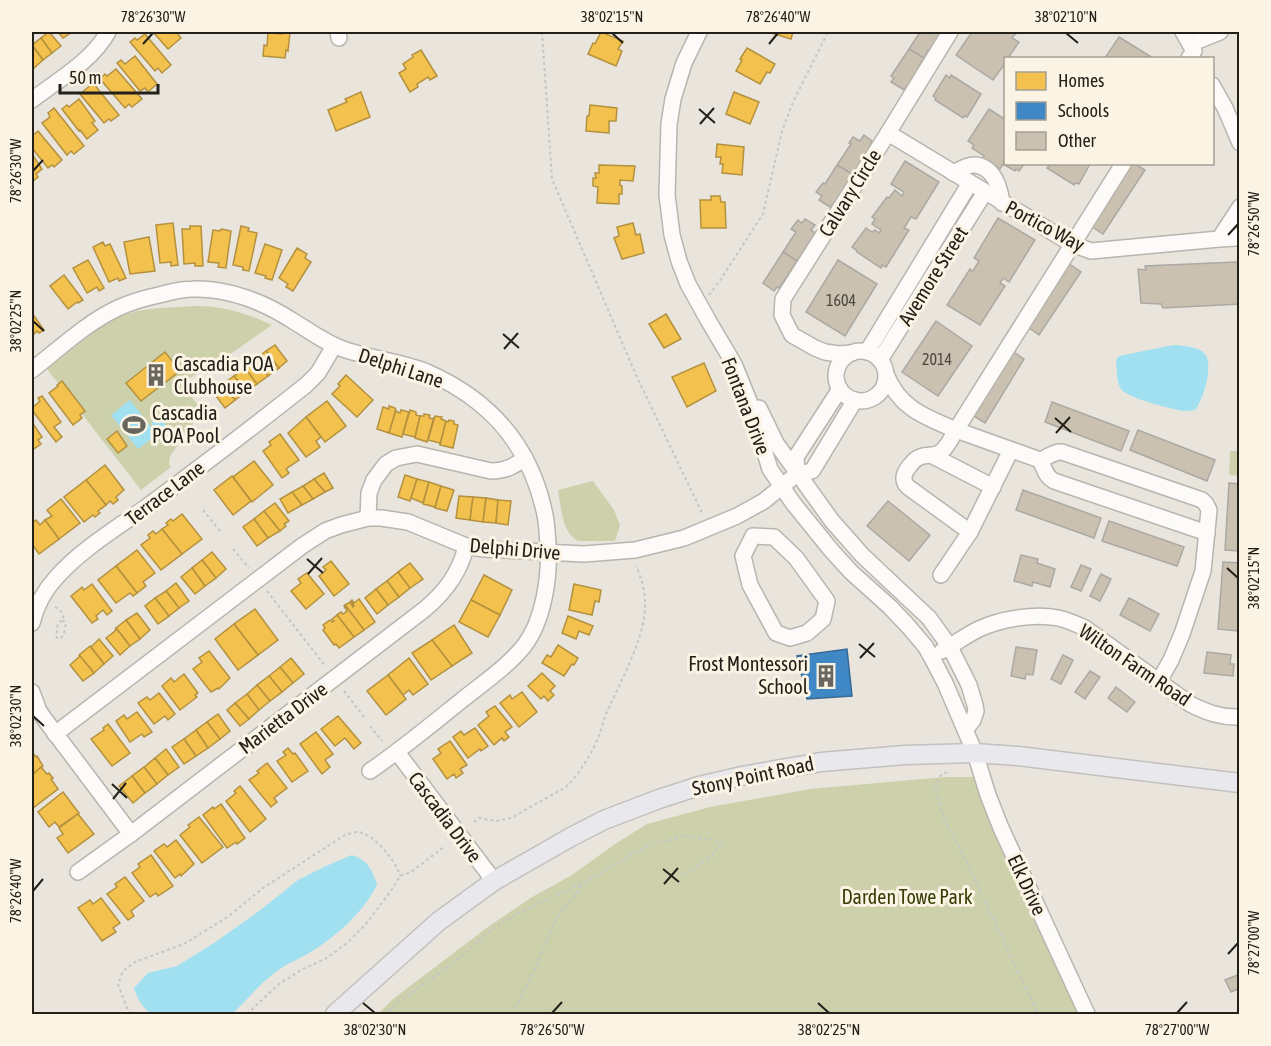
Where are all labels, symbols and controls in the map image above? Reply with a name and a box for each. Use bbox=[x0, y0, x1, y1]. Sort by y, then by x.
text: 78°26'30"W bbox=[121, 8, 185, 25]
text: 38°02'15"N bbox=[581, 8, 643, 25]
text: 78°26'40"W bbox=[746, 8, 810, 25]
text: 38°02'10"N bbox=[1035, 8, 1097, 25]
scale bar bbox=[60, 57, 158, 95]
legend bbox=[1004, 57, 1214, 165]
text: 50 m bbox=[69, 67, 101, 88]
text: Homes bbox=[1058, 70, 1104, 91]
text: Schools bbox=[1058, 100, 1109, 121]
text: Other bbox=[1058, 130, 1097, 151]
text: 78°26'30"W bbox=[7, 139, 24, 203]
street label: Calvary Circle bbox=[814, 145, 885, 241]
text: 78°26'50"W bbox=[1245, 192, 1262, 256]
street label: Portico Way bbox=[1002, 195, 1089, 256]
street label: Avemore Street bbox=[893, 222, 972, 329]
text: 38°02'25"N bbox=[7, 290, 24, 352]
house number: 1604 bbox=[826, 291, 856, 309]
street label: Delphi Lane bbox=[356, 343, 447, 392]
house number: 2014 bbox=[922, 350, 952, 368]
place label: Cascadia POA Clubhouse bbox=[174, 352, 274, 398]
street label: Fontana Drive bbox=[717, 354, 776, 458]
building icon: Cascadia POA Clubhouse bbox=[143, 362, 169, 388]
place label: Cascadia POA Pool bbox=[152, 401, 220, 447]
sports icon: Cascadia POA Pool bbox=[121, 412, 147, 438]
street label: Terrace Lane bbox=[121, 456, 209, 530]
street label: Delphi Drive bbox=[469, 533, 561, 564]
text: 38°02'15"N bbox=[1245, 547, 1262, 609]
street label: Wilton Farm Road bbox=[1075, 619, 1196, 710]
place label: Frost Montessori School bbox=[688, 652, 809, 698]
building icon: Frost Montessori School bbox=[813, 663, 839, 689]
street label: Marietta Drive bbox=[234, 677, 331, 758]
text: 38°02'30"N bbox=[7, 685, 24, 747]
street label: Stony Point Road bbox=[690, 751, 816, 800]
street label: Cascadia Drive bbox=[404, 767, 487, 866]
street label: Elk Drive bbox=[1003, 851, 1051, 919]
text: 78°26'40"W bbox=[7, 859, 24, 923]
park label: Darden Towe Park bbox=[841, 885, 973, 908]
text: 78°27'00"W bbox=[1245, 911, 1262, 975]
text: 38°02'30"N bbox=[344, 1021, 406, 1038]
text: 78°26'50"W bbox=[520, 1021, 584, 1038]
text: 38°02'25"N bbox=[798, 1021, 860, 1038]
text: 78°27'00"W bbox=[1145, 1021, 1209, 1038]

